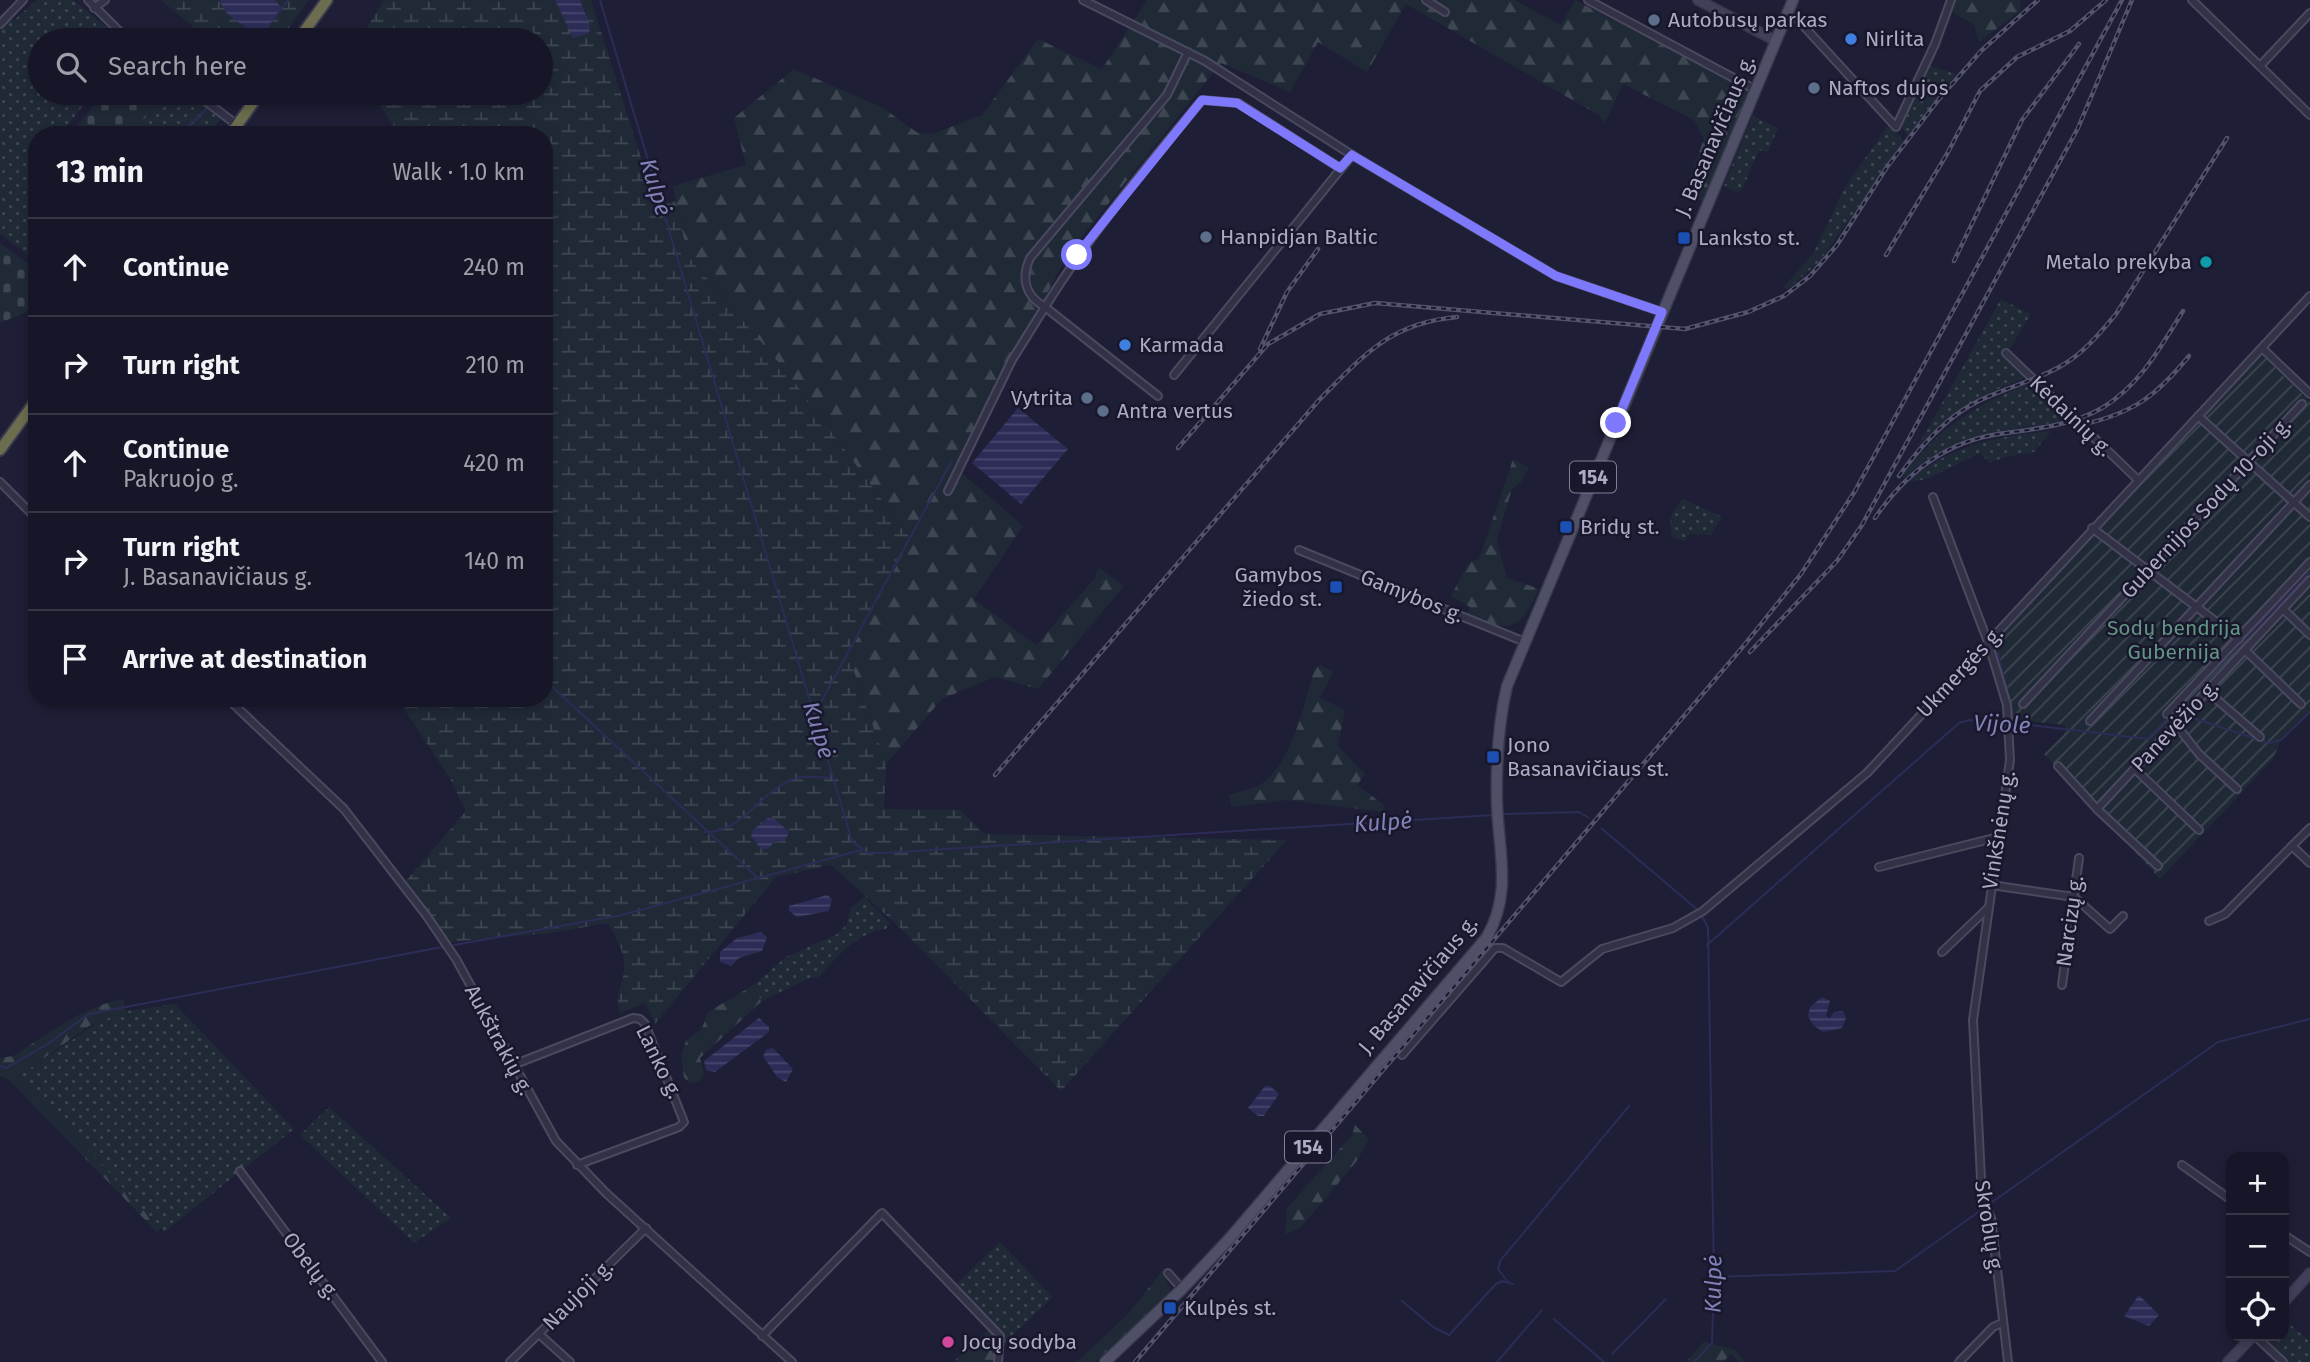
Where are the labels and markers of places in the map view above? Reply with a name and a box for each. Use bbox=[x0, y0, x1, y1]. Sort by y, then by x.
place label: Autobusų parkas bbox=[1668, 7, 1828, 33]
marker: Autobusų parkas bbox=[1646, 12, 1662, 28]
place label: Nirlita bbox=[1865, 26, 1924, 52]
marker: Nirlita bbox=[1843, 31, 1859, 47]
place label: Naftos dujos bbox=[1828, 75, 1949, 101]
marker: Naftos dujos bbox=[1806, 80, 1822, 96]
place label: Hanpidjan Baltic bbox=[1220, 224, 1378, 250]
place label: Lanksto st. bbox=[1698, 225, 1800, 251]
marker: Hanpidjan Baltic bbox=[1198, 229, 1214, 245]
marker: Lanksto st. bbox=[1676, 230, 1692, 246]
place label: Metalo prekyba bbox=[2046, 249, 2192, 275]
marker: Metalo prekyba bbox=[2198, 254, 2214, 270]
place label: Karmada bbox=[1139, 332, 1224, 358]
marker: Karmada bbox=[1117, 337, 1133, 353]
place label: Vytrita bbox=[1011, 385, 1073, 411]
marker: Vytrita bbox=[1079, 390, 1095, 406]
place label: Antra vertus bbox=[1117, 398, 1233, 424]
marker: Antra vertus bbox=[1095, 403, 1111, 419]
place label: Bridų st. bbox=[1580, 514, 1660, 540]
marker: Bridų st. bbox=[1558, 519, 1574, 535]
place label: Gamybos žiedo st. bbox=[1235, 562, 1322, 612]
marker: Gamybos žiedo st. bbox=[1328, 579, 1344, 595]
place label: Jono Basanavičiaus st. bbox=[1507, 732, 1669, 782]
marker: Jono Basanavičiaus st. bbox=[1485, 749, 1501, 765]
place label: Kulpės st. bbox=[1184, 1295, 1276, 1321]
marker: Kulpės st. bbox=[1162, 1300, 1178, 1316]
place label: Jocų sodyba bbox=[962, 1329, 1077, 1355]
marker: Jocų sodyba bbox=[940, 1334, 956, 1350]

